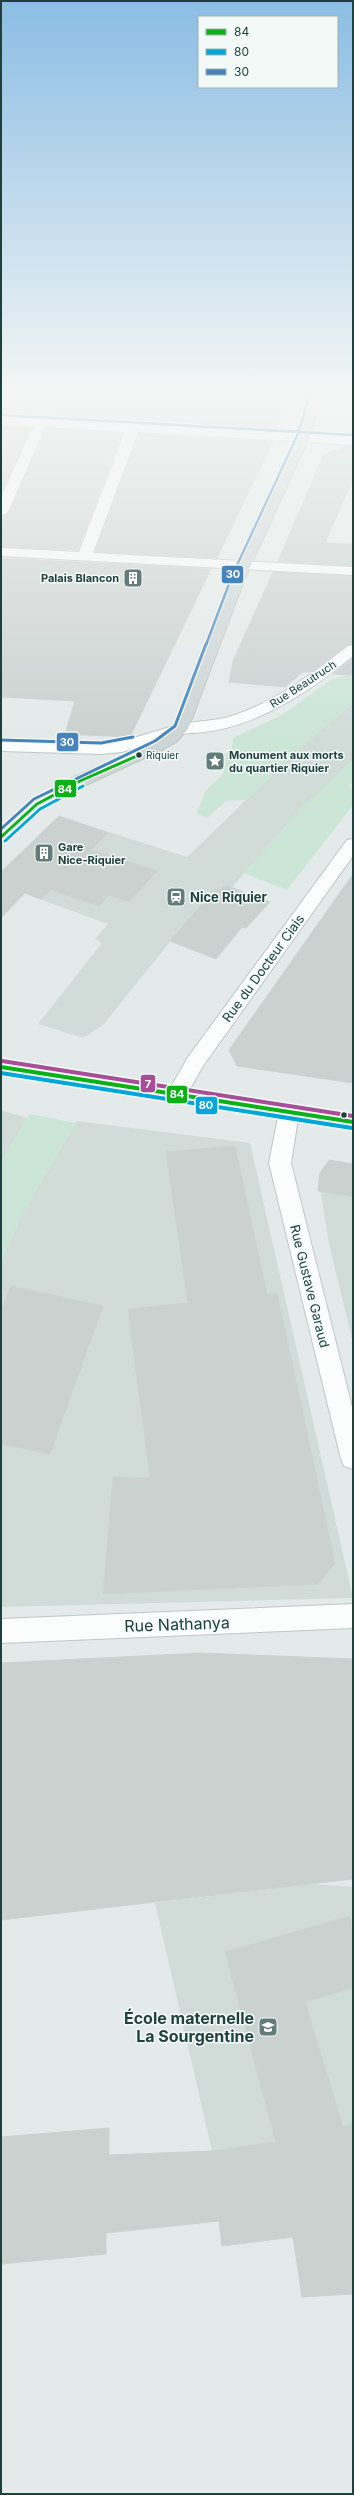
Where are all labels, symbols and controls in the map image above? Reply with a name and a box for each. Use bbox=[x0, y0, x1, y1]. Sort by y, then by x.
legend bbox=[198, 16, 338, 88]
text: 84 bbox=[234, 24, 249, 39]
text: 80 bbox=[234, 44, 249, 59]
text: 30 bbox=[234, 64, 249, 79]
line badge: 30 bbox=[221, 565, 244, 584]
building icon: Palais Blancon bbox=[122, 567, 144, 589]
text: 30 bbox=[226, 567, 240, 581]
place label: Palais Blancon bbox=[41, 571, 119, 585]
street label: Rue Beautruch bbox=[267, 657, 339, 711]
line badge: 30 bbox=[56, 732, 79, 752]
text: 30 bbox=[60, 735, 74, 749]
place label: Monument aux morts du quartier Riquier bbox=[229, 748, 344, 775]
place label: Riquier bbox=[146, 749, 179, 761]
marker: Riquier bbox=[134, 750, 144, 760]
place icon: Monument aux morts du quartier Riquier bbox=[204, 750, 226, 772]
line badge: 84 bbox=[54, 779, 77, 798]
text: 84 bbox=[58, 782, 72, 796]
place label: Gare Nice-Riquier bbox=[58, 840, 126, 867]
building icon: Gare Nice-Riquier bbox=[33, 842, 55, 864]
station icon: Nice Riquier bbox=[165, 886, 187, 908]
place label: Nice Riquier bbox=[190, 889, 268, 905]
street label: Rue du Docteur Ciais bbox=[219, 911, 307, 1025]
line badge: 7 bbox=[140, 1074, 156, 1093]
text: 7 bbox=[145, 1077, 151, 1091]
line badge: 84 bbox=[166, 1085, 188, 1104]
text: 84 bbox=[170, 1087, 184, 1101]
line badge: 80 bbox=[195, 1096, 218, 1115]
text: 80 bbox=[199, 1098, 213, 1112]
unlabelled marker bbox=[339, 1110, 349, 1120]
street label: Rue Gustave Garaud bbox=[287, 1223, 333, 1349]
street label: Rue Nathanya bbox=[124, 1612, 230, 1636]
place label: École maternelle La Sourgentine bbox=[124, 2008, 254, 2046]
school or university icon: École maternelle La Sourgentine bbox=[257, 2016, 279, 2038]

